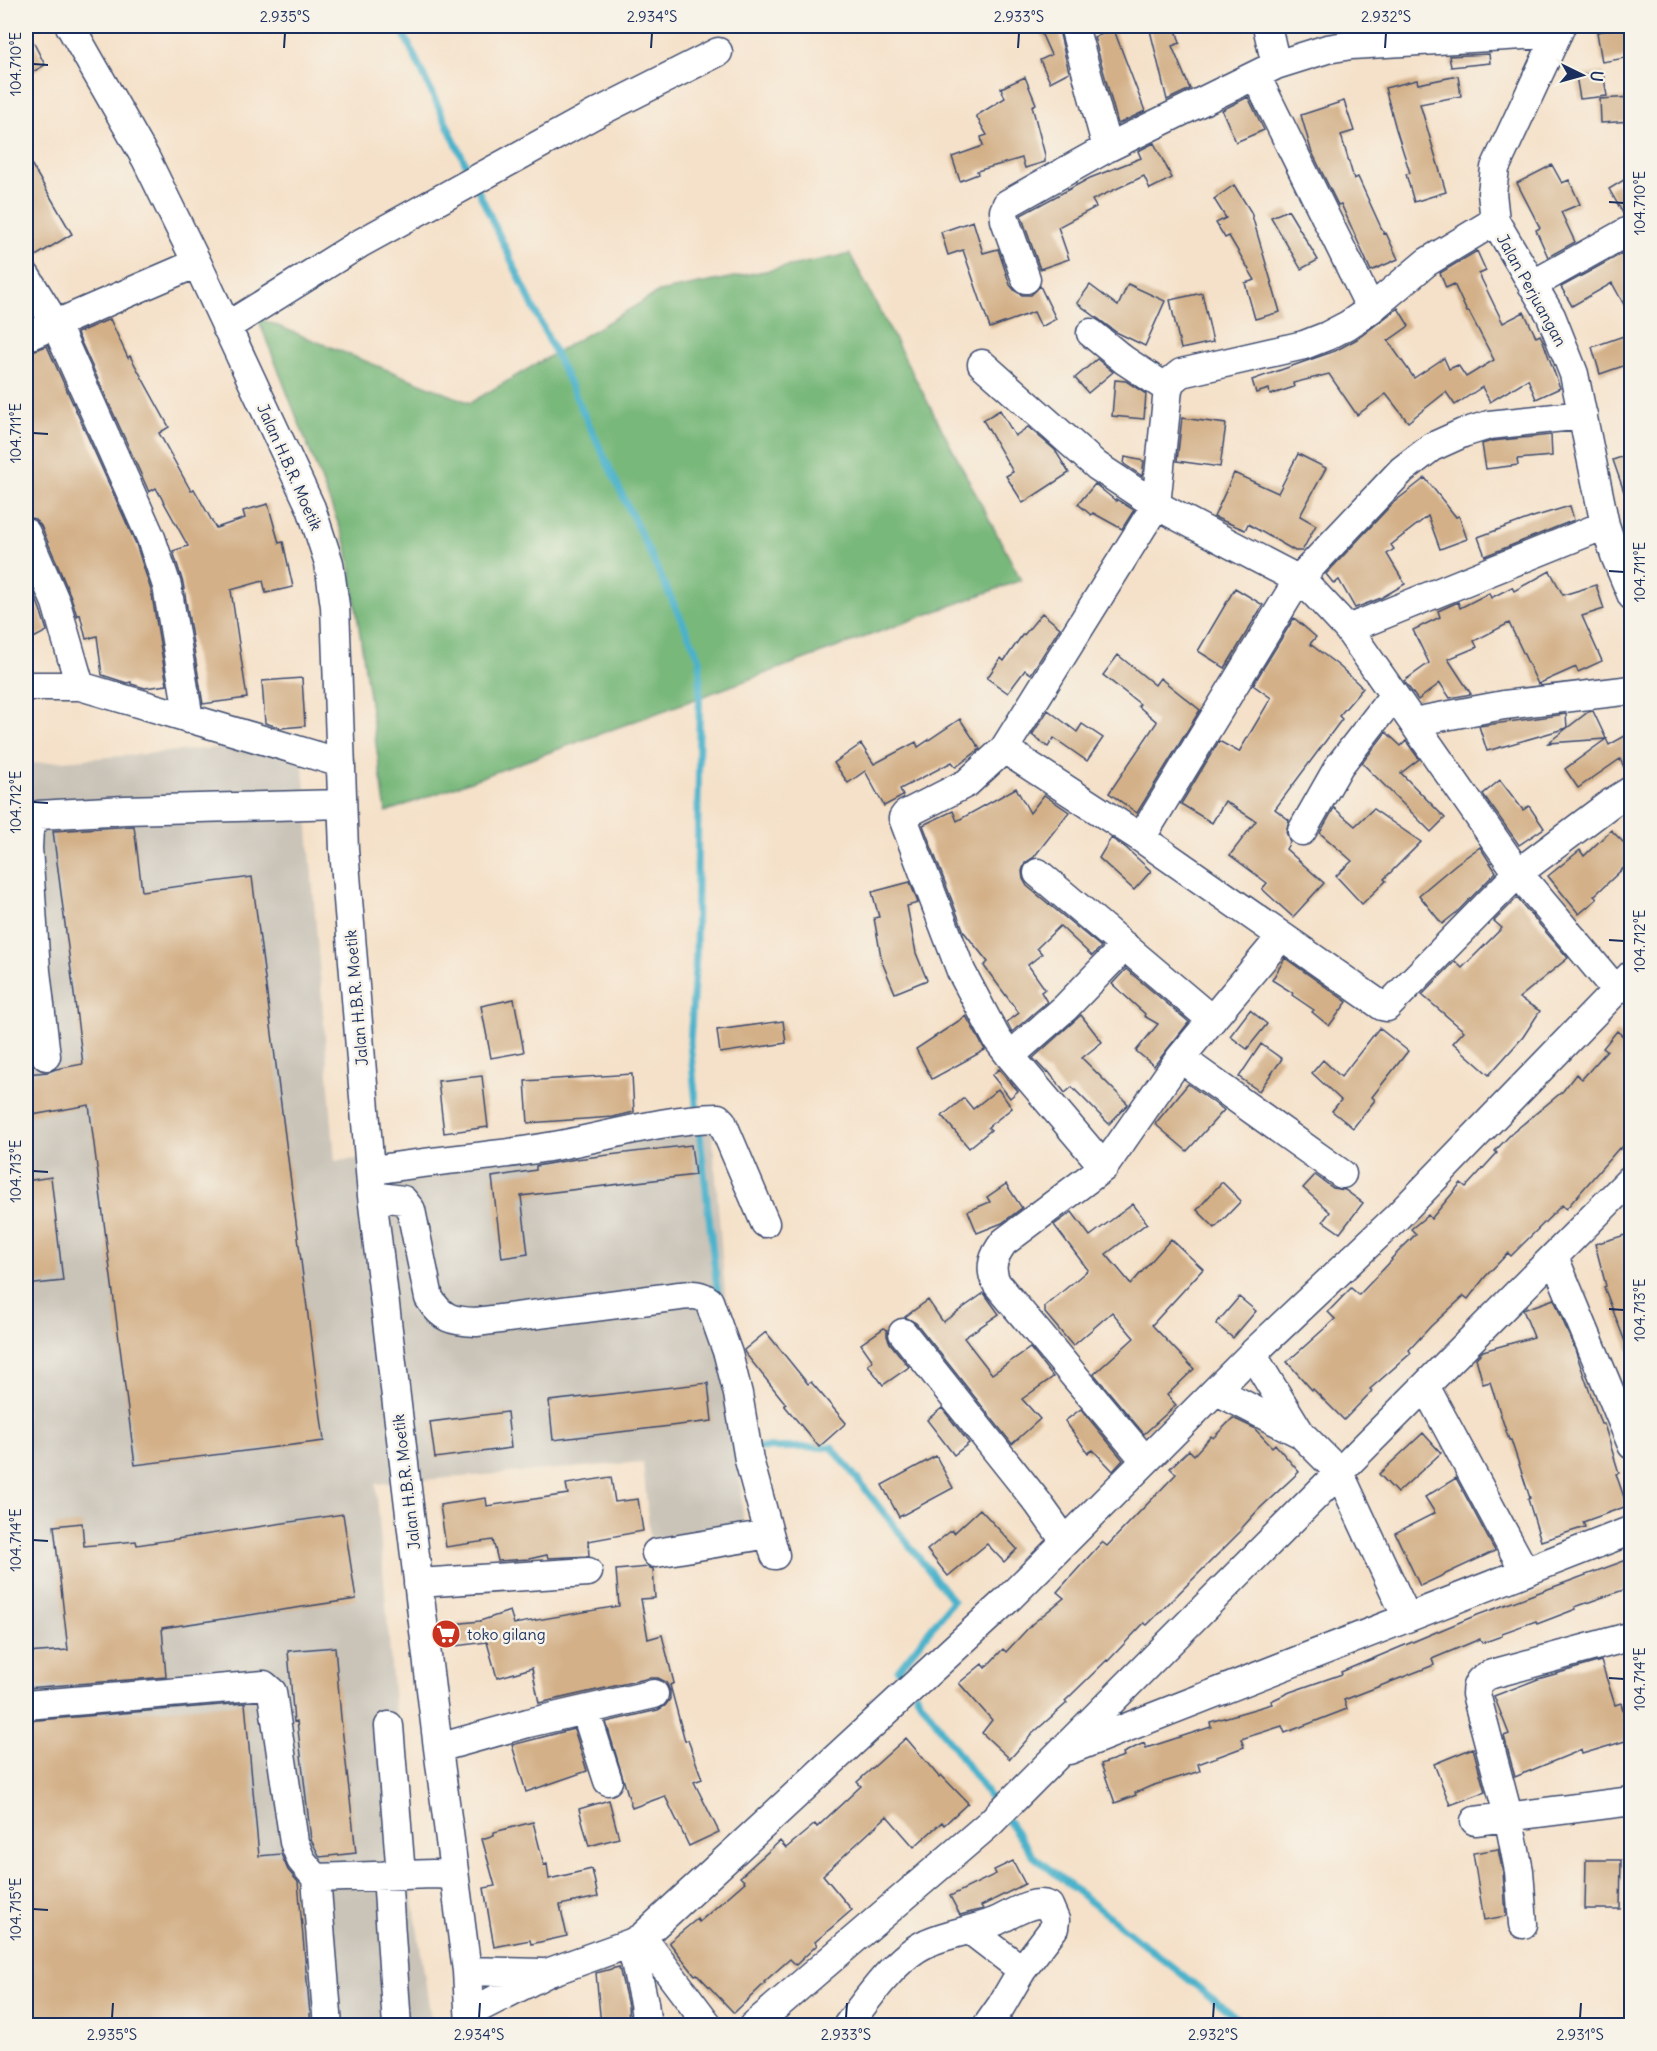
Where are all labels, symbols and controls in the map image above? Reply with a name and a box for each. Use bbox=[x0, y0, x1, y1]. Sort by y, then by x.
text: 2.935°S bbox=[260, 7, 310, 26]
text: 2.934°S bbox=[627, 7, 677, 26]
text: 2.933°S bbox=[994, 7, 1044, 26]
text: 2.932°S bbox=[1361, 7, 1411, 26]
text: 104.710°E bbox=[6, 32, 25, 96]
north arrow bbox=[1552, 45, 1612, 105]
text: U bbox=[1587, 70, 1607, 83]
text: 104.710°E bbox=[1630, 171, 1649, 235]
street label: Jalan Perjuangan bbox=[1493, 230, 1571, 350]
street label: Jalan H.B.R. Moetik bbox=[253, 401, 327, 533]
text: 104.711°E bbox=[6, 402, 25, 463]
text: 104.711°E bbox=[1630, 541, 1649, 602]
text: 104.712°E bbox=[6, 770, 25, 833]
text: 104.712°E bbox=[1630, 909, 1649, 972]
street label: Jalan H.B.R. Moetik bbox=[340, 929, 372, 1067]
text: 104.713°E bbox=[6, 1139, 25, 1203]
text: 104.713°E bbox=[1630, 1278, 1649, 1342]
street label: Jalan H.B.R. Moetik bbox=[388, 1413, 424, 1551]
text: 104.714°E bbox=[6, 1508, 25, 1572]
supermarket icon: toko gilang bbox=[430, 1618, 462, 1650]
place label: toko gilang bbox=[467, 1624, 546, 1644]
text: 104.714°E bbox=[1630, 1647, 1649, 1711]
text: 104.715°E bbox=[6, 1877, 25, 1941]
text: 2.935°S bbox=[87, 2025, 137, 2044]
text: 2.934°S bbox=[454, 2025, 504, 2044]
text: 2.933°S bbox=[821, 2025, 871, 2044]
text: 2.932°S bbox=[1188, 2025, 1238, 2044]
text: 2.931°S bbox=[1556, 2025, 1604, 2044]

